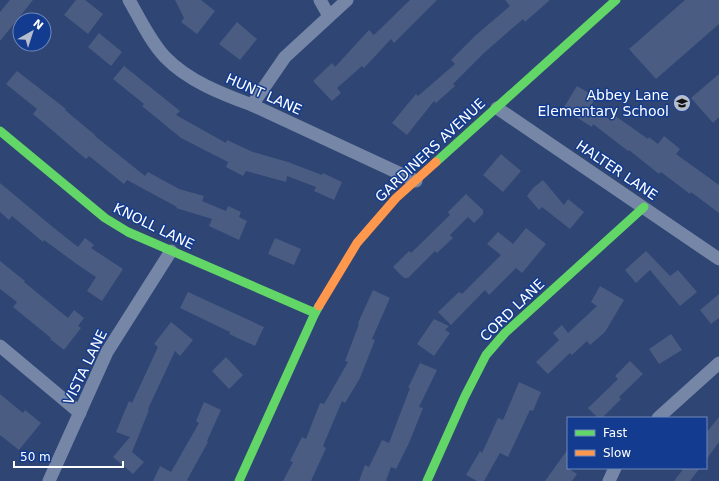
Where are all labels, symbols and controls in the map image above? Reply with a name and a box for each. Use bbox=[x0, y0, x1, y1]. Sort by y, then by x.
north arrow bbox=[12, 12, 52, 52]
text: N bbox=[30, 17, 46, 33]
street label: HUNT LANE bbox=[224, 70, 304, 118]
place label: Abbey Lane Elementary School bbox=[537, 87, 669, 119]
school or university icon: Abbey Lane Elementary School bbox=[672, 93, 692, 113]
street label: GARDINERS AVENUE bbox=[372, 95, 488, 205]
street label: HALTER LANE bbox=[573, 137, 661, 203]
street label: KNOLL LANE bbox=[111, 200, 197, 252]
street label: CORD LANE bbox=[477, 275, 547, 345]
street label: VISTA LANE bbox=[60, 327, 110, 407]
legend bbox=[567, 417, 707, 469]
text: Fast bbox=[603, 426, 627, 440]
scale bar bbox=[14, 443, 123, 469]
text: Slow bbox=[603, 446, 631, 460]
text: 50 m bbox=[20, 450, 51, 464]

